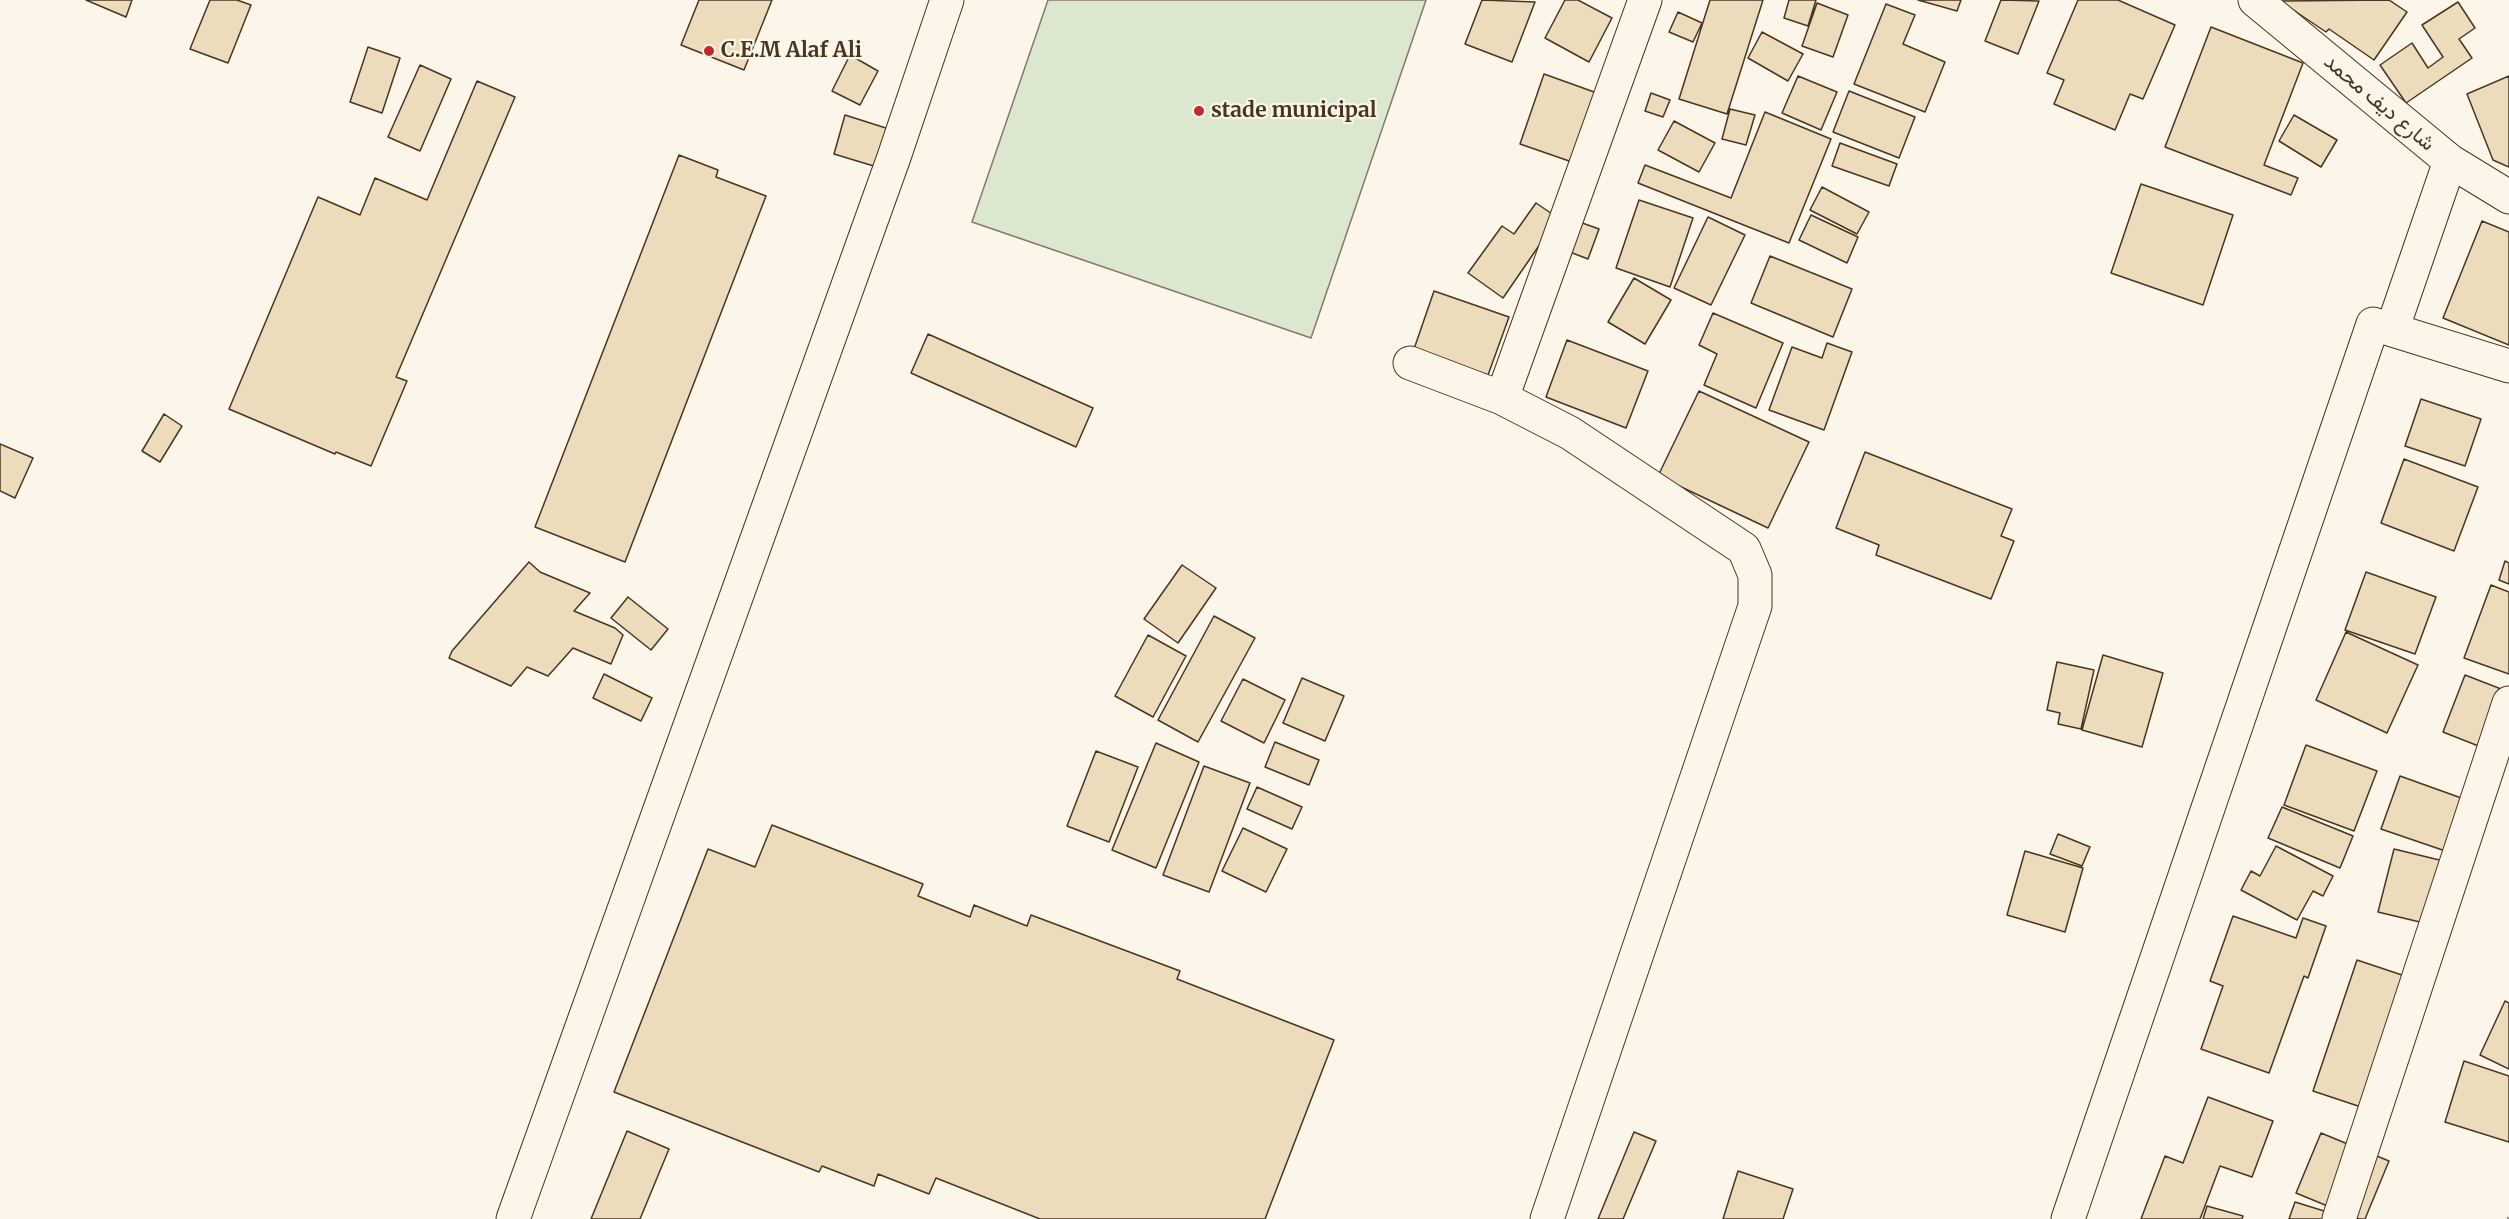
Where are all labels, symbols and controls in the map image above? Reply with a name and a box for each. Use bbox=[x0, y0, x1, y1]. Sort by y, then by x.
place label: C.E.M Alaf Ali bbox=[721, 38, 862, 64]
marker: C.E.M Alaf Ali bbox=[702, 44, 716, 58]
street label: شارع ديف محمد bbox=[2318, 49, 2440, 157]
place label: stade municipal bbox=[1211, 98, 1377, 124]
marker: stade municipal bbox=[1192, 104, 1206, 118]

